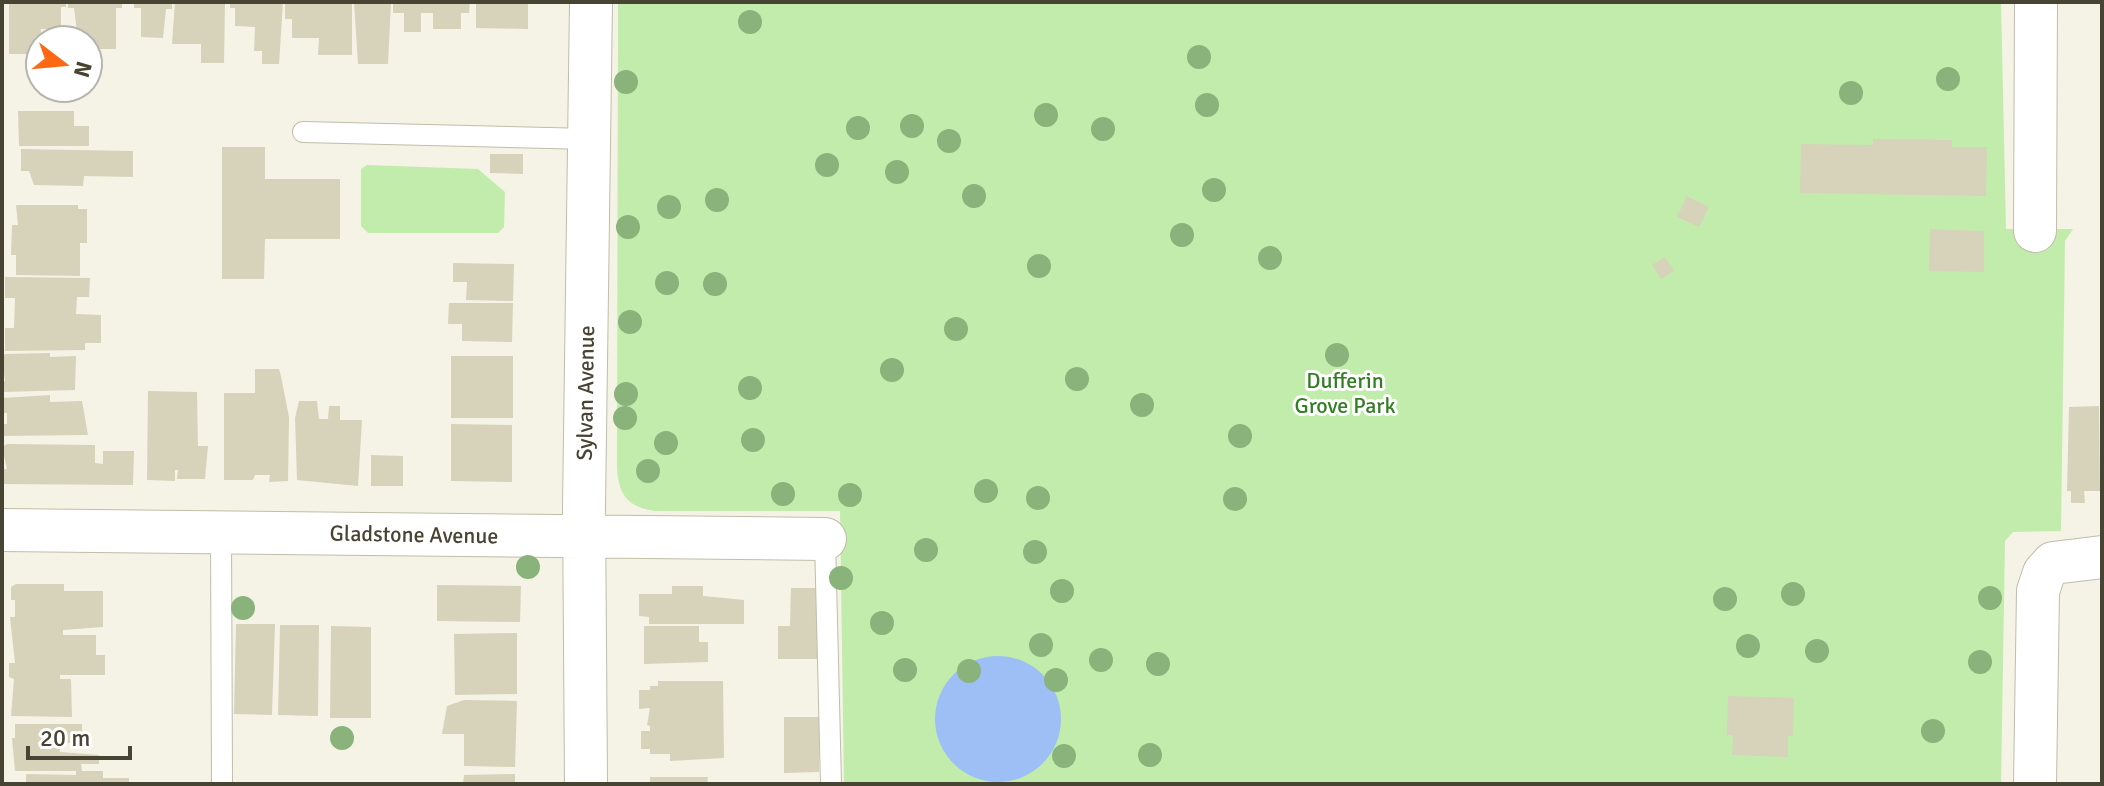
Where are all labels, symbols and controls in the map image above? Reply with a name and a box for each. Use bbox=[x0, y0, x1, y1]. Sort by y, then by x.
north arrow bbox=[24, 24, 104, 104]
text: N bbox=[68, 58, 98, 80]
street label: Sylvan Avenue bbox=[571, 325, 600, 461]
park label: Dufferin Grove Park bbox=[1295, 367, 1395, 419]
street label: Gladstone Avenue bbox=[329, 520, 499, 549]
scale bar bbox=[28, 710, 130, 760]
text: 20 m bbox=[40, 723, 90, 753]

